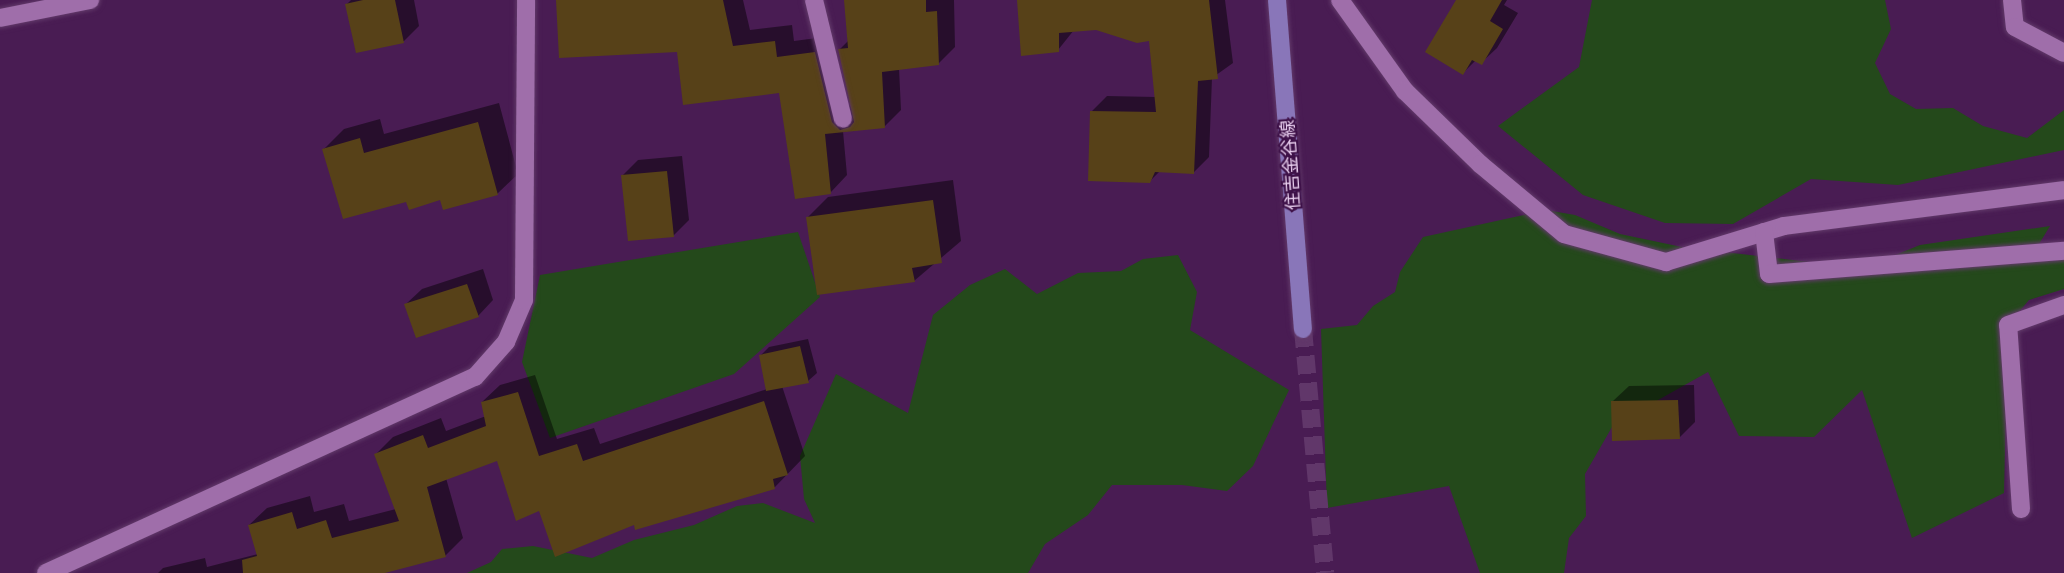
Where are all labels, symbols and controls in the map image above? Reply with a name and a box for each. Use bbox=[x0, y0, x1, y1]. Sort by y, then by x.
street label: 住吉金谷線 bbox=[1277, 119, 1305, 211]

